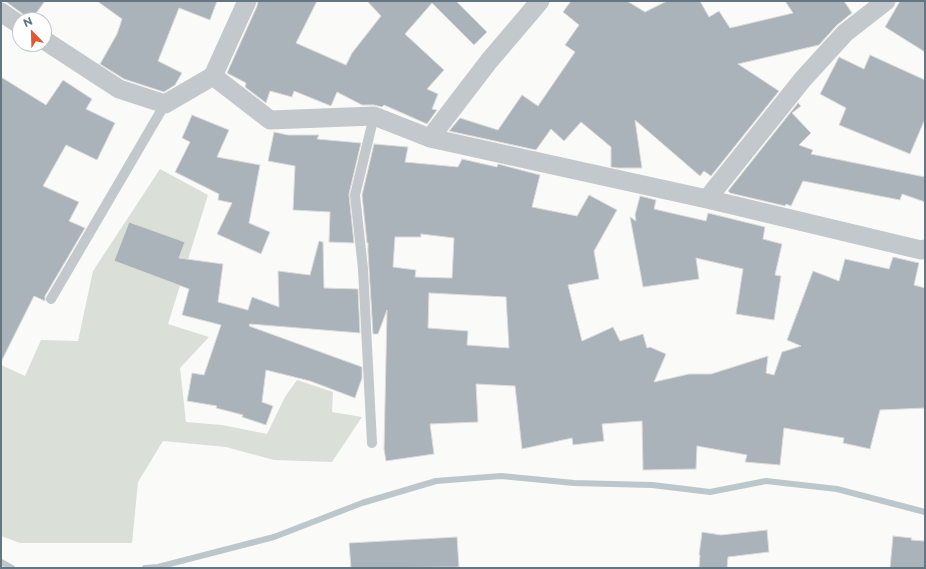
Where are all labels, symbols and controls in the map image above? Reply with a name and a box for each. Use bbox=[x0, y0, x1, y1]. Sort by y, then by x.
north arrow bbox=[12, 12, 52, 52]
text: N bbox=[21, 14, 35, 30]

